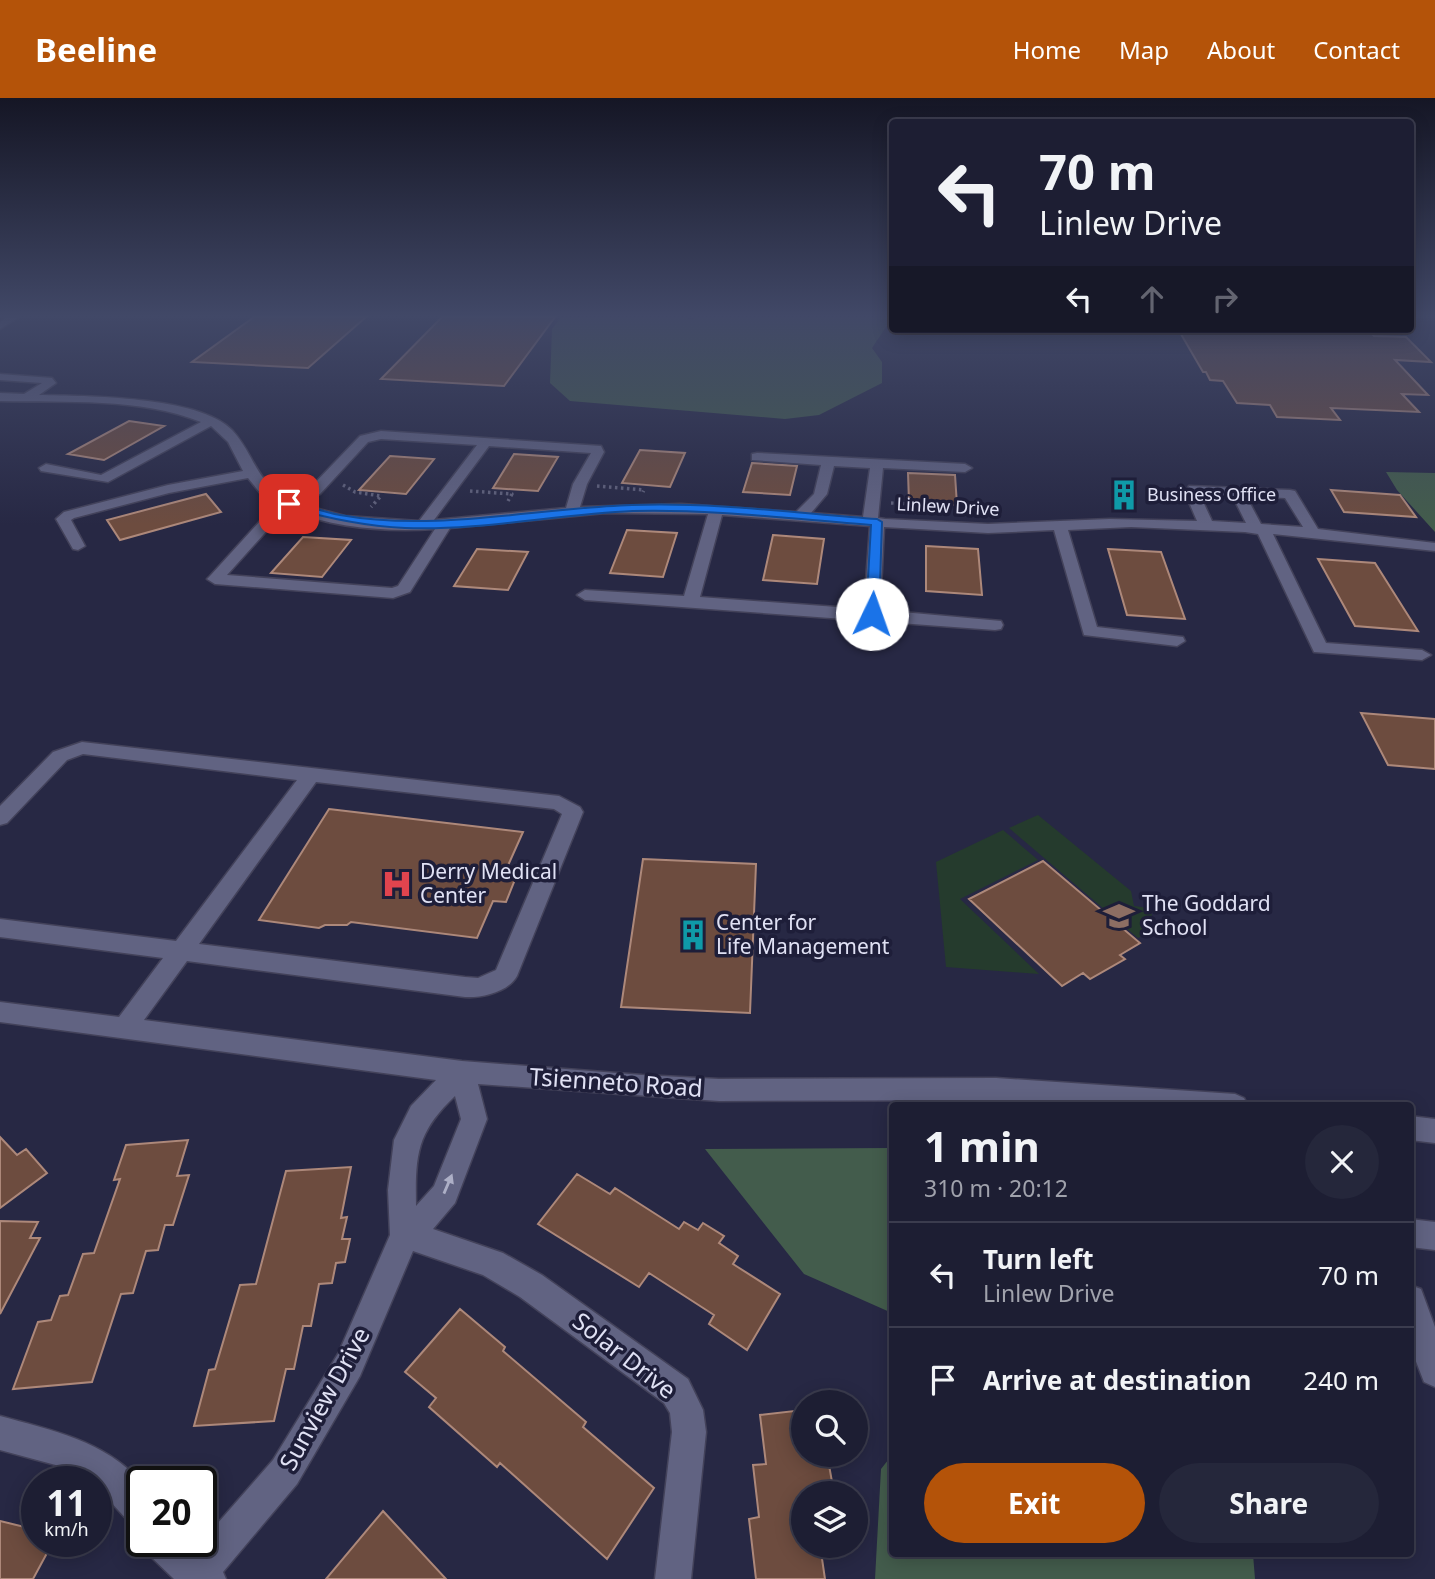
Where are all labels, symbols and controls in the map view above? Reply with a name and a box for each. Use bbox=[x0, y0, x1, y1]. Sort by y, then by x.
text: Beeline bbox=[35, 27, 157, 72]
text: Home bbox=[1013, 33, 1081, 66]
text: Map bbox=[1119, 33, 1169, 66]
text: About bbox=[1207, 33, 1275, 66]
text: Contact bbox=[1313, 33, 1400, 66]
text: 70 m bbox=[1039, 138, 1156, 204]
icon: left bbox=[924, 147, 1015, 238]
text: Linlew Drive bbox=[1039, 201, 1222, 244]
icon: left bbox=[1060, 280, 1098, 318]
icon: ahead bbox=[1133, 280, 1171, 318]
icon: right bbox=[1206, 280, 1244, 318]
pin bbox=[259, 474, 319, 534]
building icon: Business Office bbox=[1107, 478, 1141, 512]
place label: Business Office bbox=[1147, 482, 1276, 506]
icon: arrive bbox=[270, 485, 308, 523]
street label: Linlew Drive bbox=[896, 491, 1000, 521]
position arrow bbox=[835, 577, 909, 651]
place label: Derry Medical Center bbox=[420, 857, 557, 909]
hospital icon: Derry Medical Center bbox=[380, 867, 414, 901]
place label: The Goddard School bbox=[1142, 889, 1271, 941]
school or university icon: The Goddard School bbox=[1102, 899, 1136, 933]
place label: Center for Life Management bbox=[716, 908, 890, 960]
building icon: Center for Life Management bbox=[676, 918, 710, 952]
street label: Tsienneto Road bbox=[528, 1059, 704, 1104]
text: 1 min bbox=[924, 1117, 1040, 1174]
button: close bbox=[1305, 1125, 1379, 1199]
text: 310 m · 20:12 bbox=[924, 1172, 1068, 1204]
one-way arrow bbox=[443, 1173, 454, 1194]
text: Turn left bbox=[983, 1241, 1094, 1277]
icon: left bbox=[924, 1256, 962, 1294]
text: 70 m bbox=[1318, 1257, 1379, 1293]
text: Linlew Drive bbox=[983, 1277, 1115, 1309]
street label: Solar Drive bbox=[566, 1304, 683, 1406]
street label: Sunview Drive bbox=[271, 1321, 377, 1476]
icon: arrive bbox=[924, 1361, 962, 1399]
text: Arrive at destination bbox=[983, 1362, 1252, 1398]
text: 240 m bbox=[1303, 1362, 1379, 1398]
map controls bbox=[791, 1390, 868, 1558]
button: search bbox=[791, 1390, 868, 1467]
button: Exit bbox=[924, 1463, 1145, 1543]
button: Share bbox=[1159, 1463, 1379, 1543]
speed limit sign: 20 bbox=[126, 1466, 217, 1557]
text: 11 bbox=[46, 1479, 87, 1526]
button: layers bbox=[791, 1481, 868, 1558]
text: km/h bbox=[44, 1517, 89, 1541]

